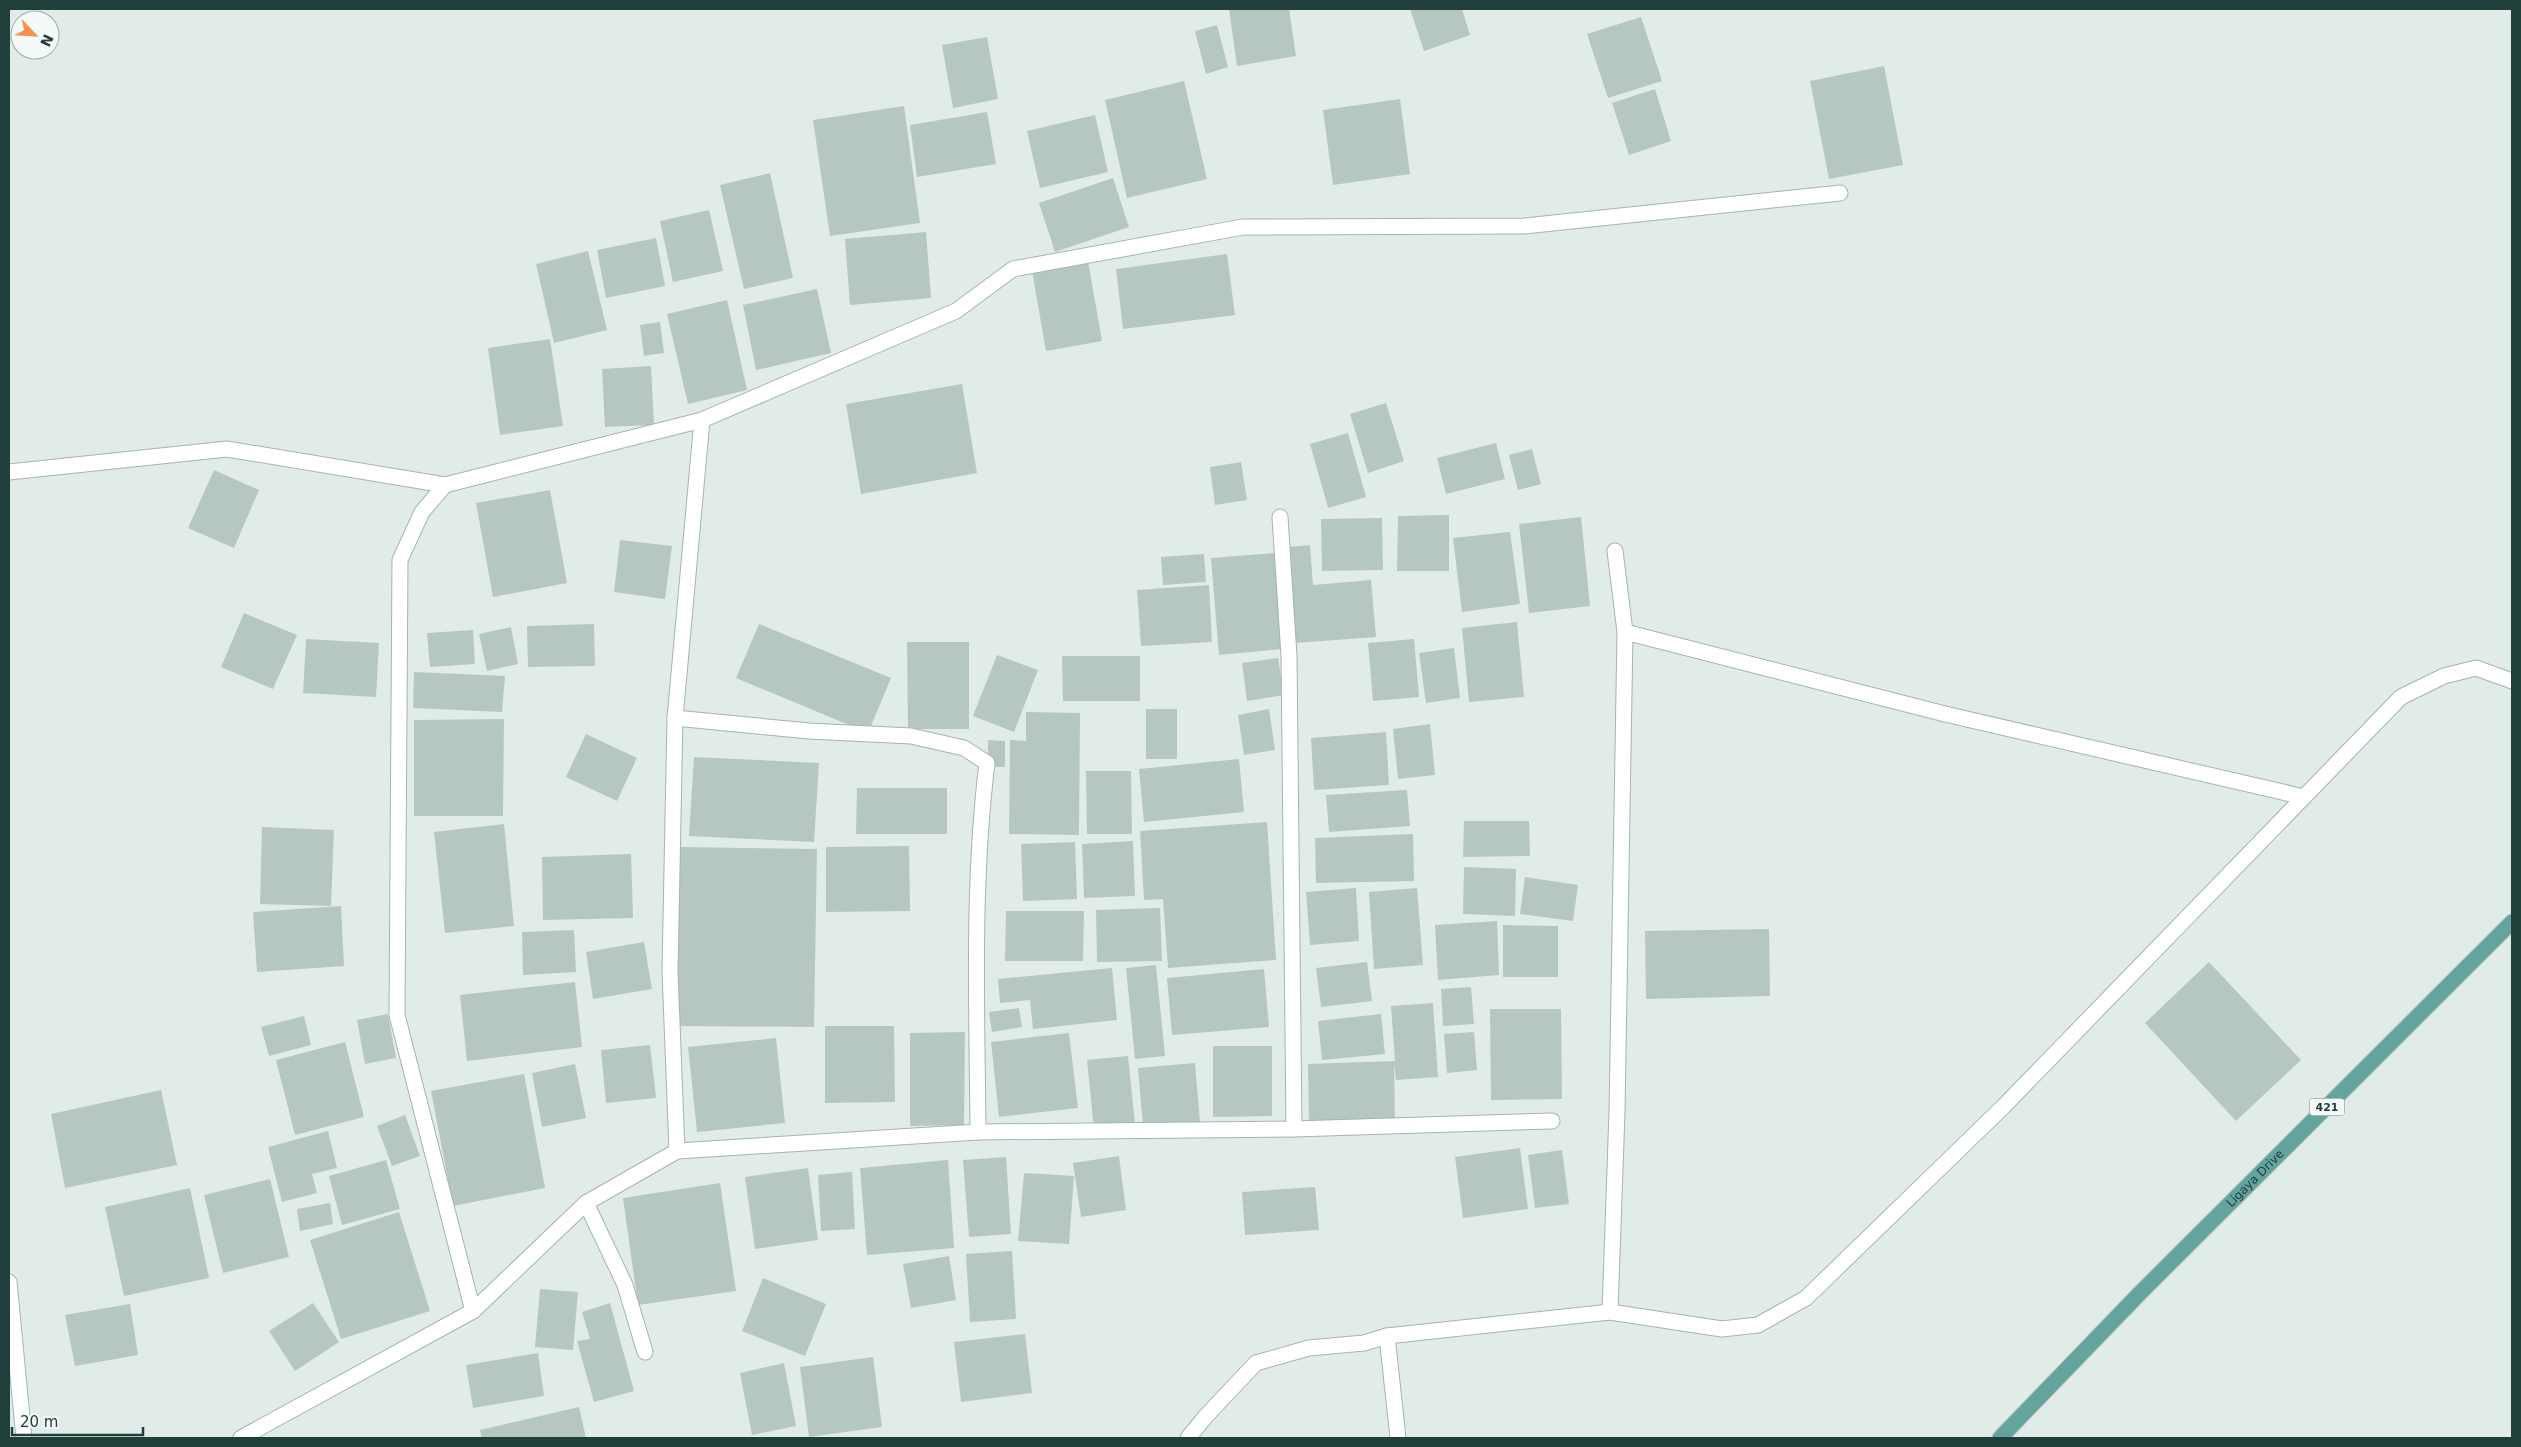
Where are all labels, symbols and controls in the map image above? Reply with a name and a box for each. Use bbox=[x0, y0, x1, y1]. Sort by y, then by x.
north arrow bbox=[10, 10, 60, 60]
text: N bbox=[37, 32, 57, 49]
road number: 421 bbox=[2310, 1098, 2344, 1116]
street label: Ligaya Drive bbox=[2223, 1147, 2287, 1210]
scale bar bbox=[12, 1404, 144, 1436]
text: 20 m bbox=[20, 1413, 58, 1431]

